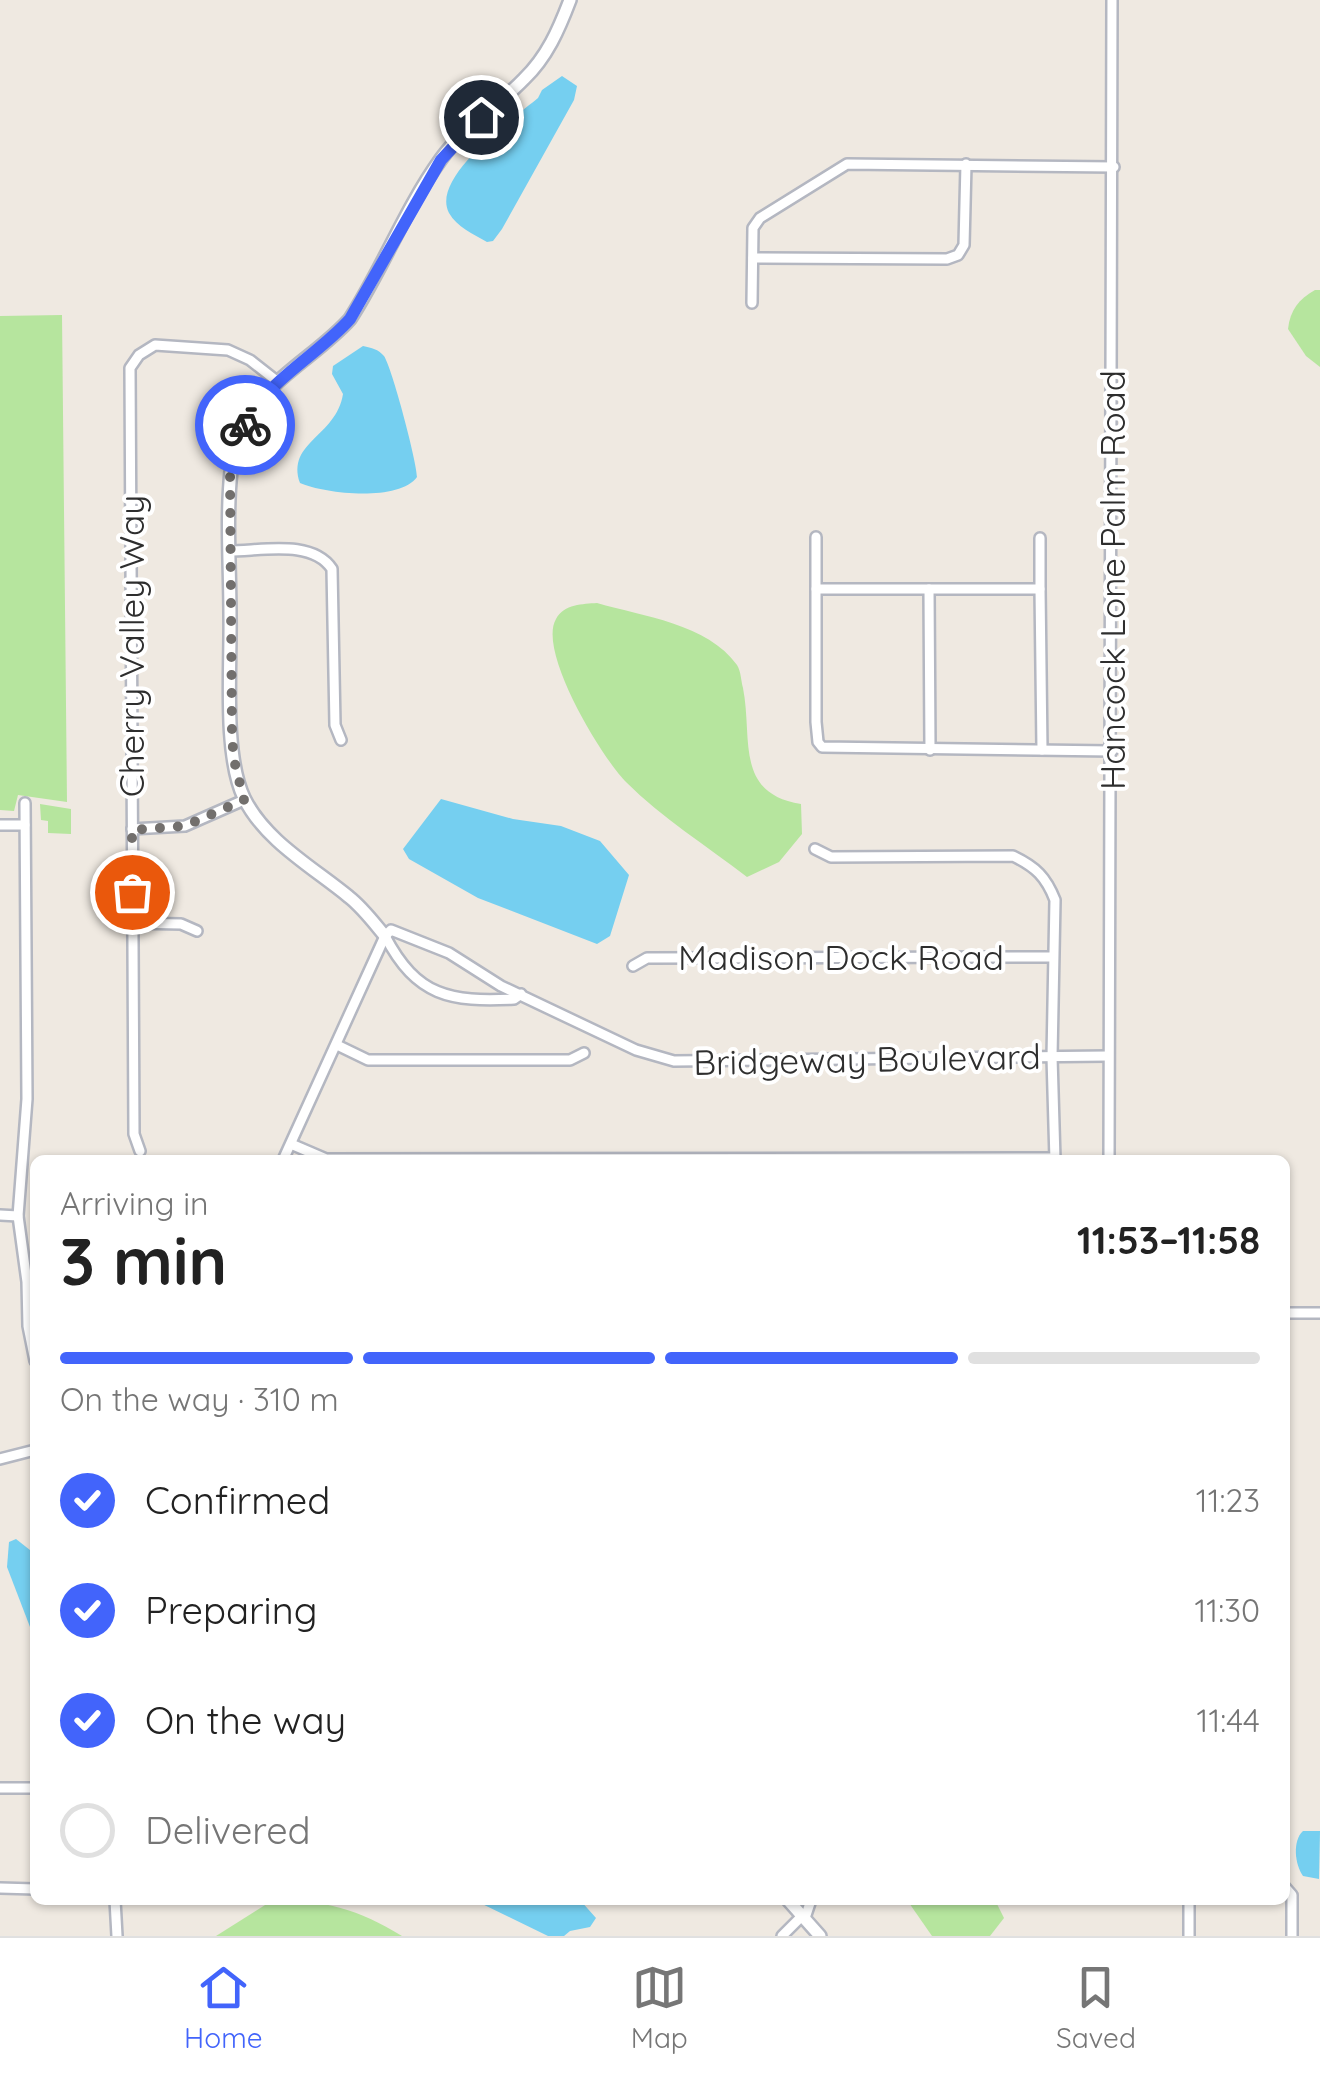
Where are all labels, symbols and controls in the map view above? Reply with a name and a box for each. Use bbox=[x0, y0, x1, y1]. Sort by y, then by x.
pin bbox=[439, 75, 524, 160]
icon: home bbox=[454, 90, 509, 145]
street label: Hancock Lone Palm Road bbox=[1090, 370, 1134, 790]
courier bbox=[195, 375, 295, 475]
icon: bike bbox=[218, 398, 273, 453]
street label: Cherry Valley Way bbox=[109, 495, 153, 797]
pin bbox=[90, 850, 175, 935]
icon: bag bbox=[105, 865, 160, 920]
street label: Madison Dock Road bbox=[678, 935, 1004, 979]
street label: Bridgeway Boulevard bbox=[693, 1034, 1041, 1084]
text: Arriving in bbox=[60, 1183, 209, 1223]
text: 11:53–11:58 bbox=[1077, 1216, 1260, 1264]
text: 3 min bbox=[60, 1220, 227, 1301]
text: On the way · 310 m bbox=[60, 1379, 339, 1419]
icon: check bbox=[60, 1473, 115, 1528]
text: Confirmed bbox=[145, 1476, 330, 1524]
text: 11:23 bbox=[1196, 1480, 1260, 1520]
icon: check bbox=[60, 1583, 115, 1638]
text: Preparing bbox=[145, 1586, 317, 1634]
text: 11:30 bbox=[1195, 1590, 1260, 1630]
icon: check bbox=[60, 1693, 115, 1748]
text: On the way bbox=[145, 1696, 346, 1744]
text: 11:44 bbox=[1197, 1700, 1260, 1740]
text: Delivered bbox=[145, 1806, 311, 1854]
tab: Home bbox=[184, 1960, 263, 2055]
tab: Map bbox=[631, 1960, 688, 2055]
tab: Saved bbox=[1056, 1960, 1136, 2055]

